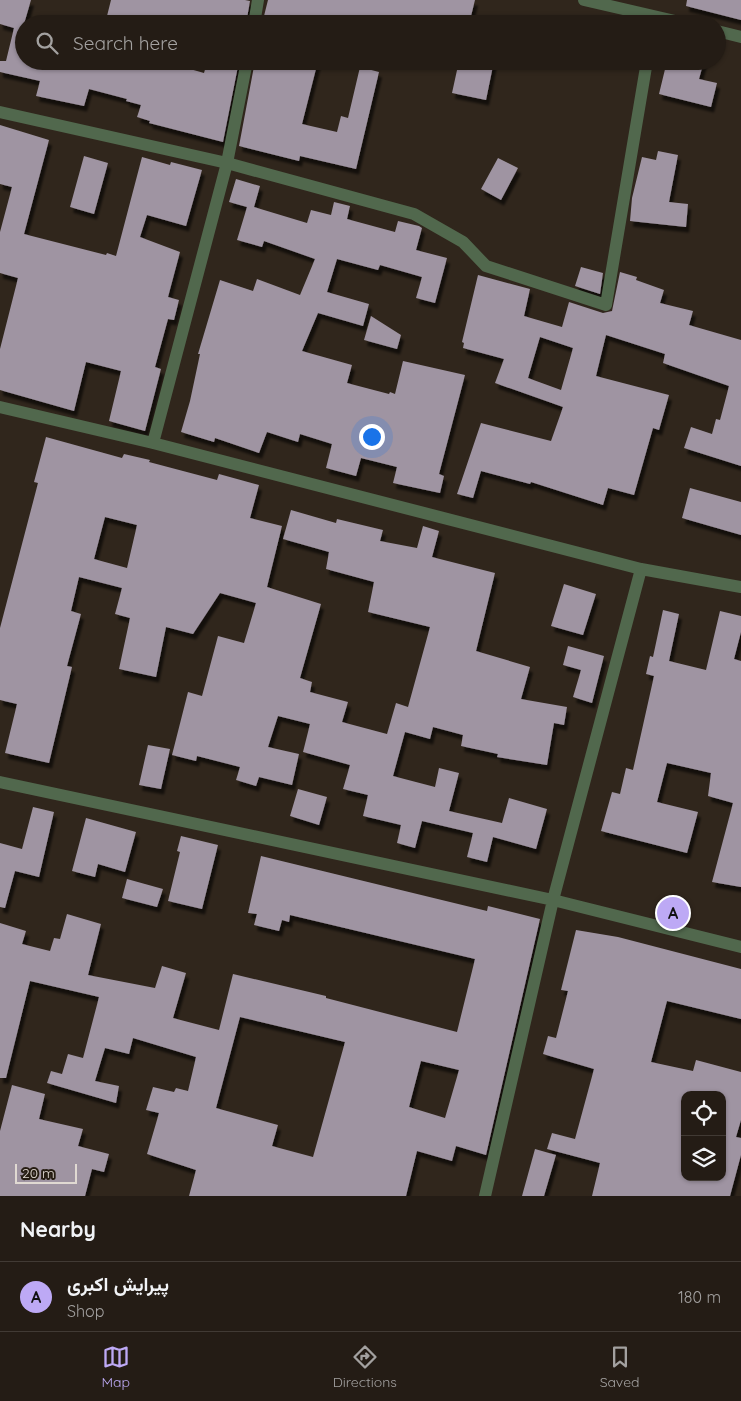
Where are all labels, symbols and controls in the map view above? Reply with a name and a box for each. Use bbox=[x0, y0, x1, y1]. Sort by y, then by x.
search box bbox=[15, 15, 726, 70]
icon: search bbox=[33, 29, 61, 57]
text: Search here bbox=[73, 31, 178, 55]
your location bbox=[359, 424, 385, 450]
pin: A bbox=[657, 894, 689, 932]
map controls bbox=[681, 1091, 726, 1181]
button: locate bbox=[681, 1091, 726, 1136]
button: layers bbox=[681, 1136, 726, 1181]
scale bar bbox=[15, 1161, 78, 1184]
text: 20 m bbox=[22, 1164, 55, 1182]
text: Nearby bbox=[20, 1216, 96, 1242]
text: پیرایش اکبری bbox=[67, 1272, 169, 1296]
text: A bbox=[31, 1287, 41, 1307]
text: 180 m bbox=[678, 1287, 721, 1307]
text: Shop bbox=[67, 1301, 104, 1321]
tab: Map bbox=[101, 1343, 130, 1391]
tab: Directions bbox=[333, 1343, 397, 1391]
tab: Saved bbox=[600, 1343, 640, 1391]

